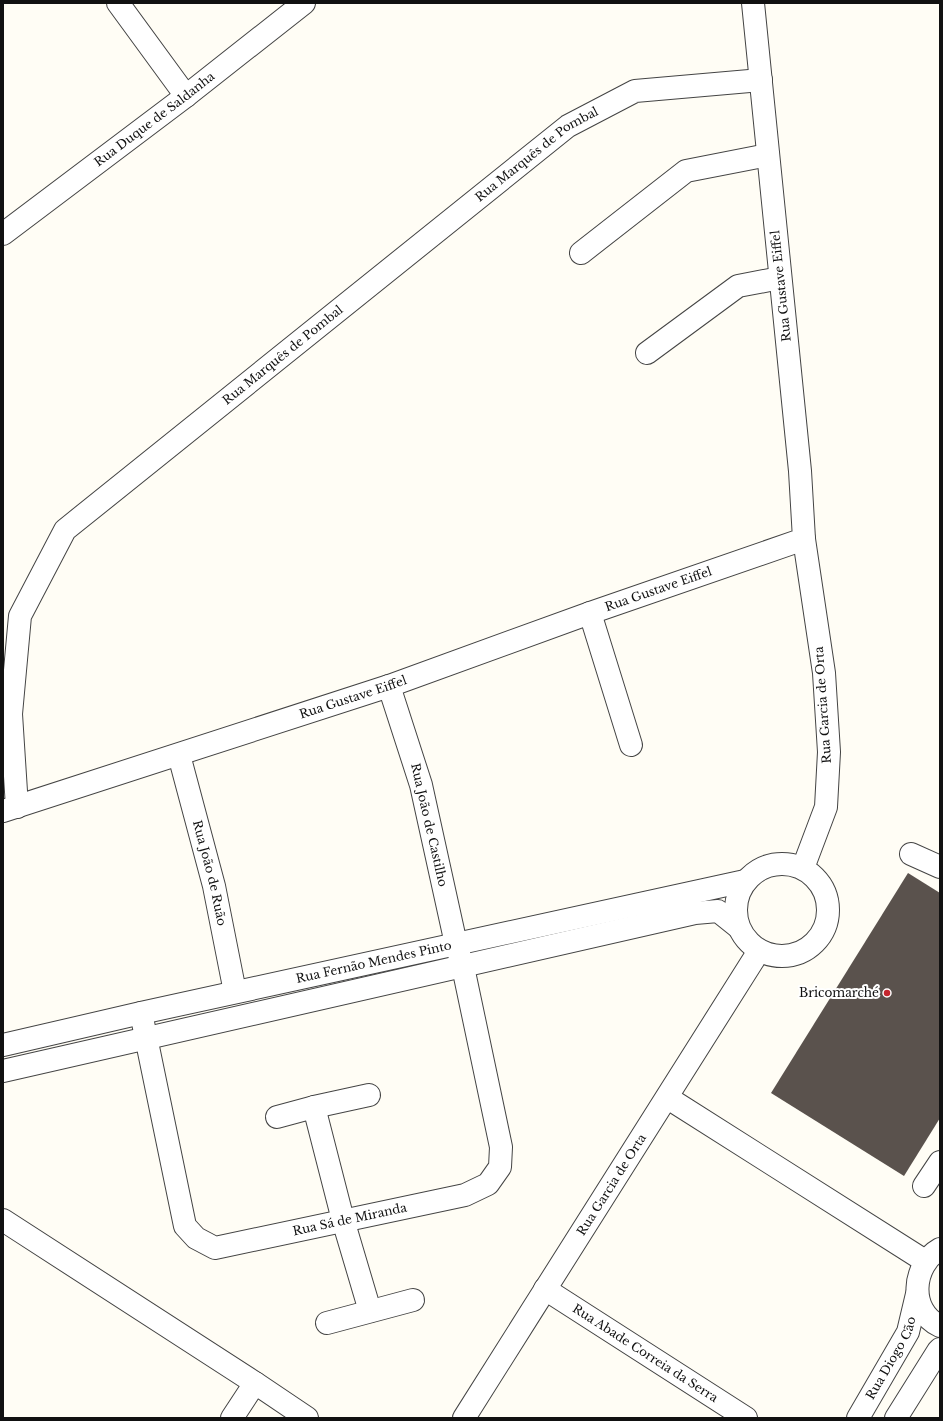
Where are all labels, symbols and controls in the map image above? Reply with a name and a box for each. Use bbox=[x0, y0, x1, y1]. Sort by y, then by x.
street label: Rua Duque de Saldanha bbox=[91, 68, 218, 169]
street label: Rua Marquês de Pombal bbox=[472, 103, 601, 205]
street label: Rua Gustave Eiffel bbox=[767, 230, 794, 342]
street label: Rua Marquês de Pombal bbox=[219, 302, 346, 408]
street label: Rua Gustave Eiffel bbox=[603, 563, 714, 614]
street label: Rua Garcia de Orta bbox=[811, 646, 834, 764]
street label: Rua Gustave Eiffel bbox=[297, 672, 409, 722]
street label: Rua João de Castilho bbox=[408, 762, 451, 888]
street label: Rua João de Ruão bbox=[190, 819, 230, 927]
street label: Rua Fernão Mendes Pinto bbox=[295, 937, 453, 986]
place label: Bricomarché bbox=[799, 985, 879, 1000]
marker: Bricomarché bbox=[882, 988, 892, 998]
street label: Rua Garcia de Orta bbox=[573, 1131, 649, 1238]
street label: Rua Sá de Miranda bbox=[291, 1199, 408, 1238]
street label: Rua Abade Correia da Serra bbox=[570, 1301, 721, 1405]
street label: Rua Diogo Cão bbox=[862, 1315, 918, 1402]

